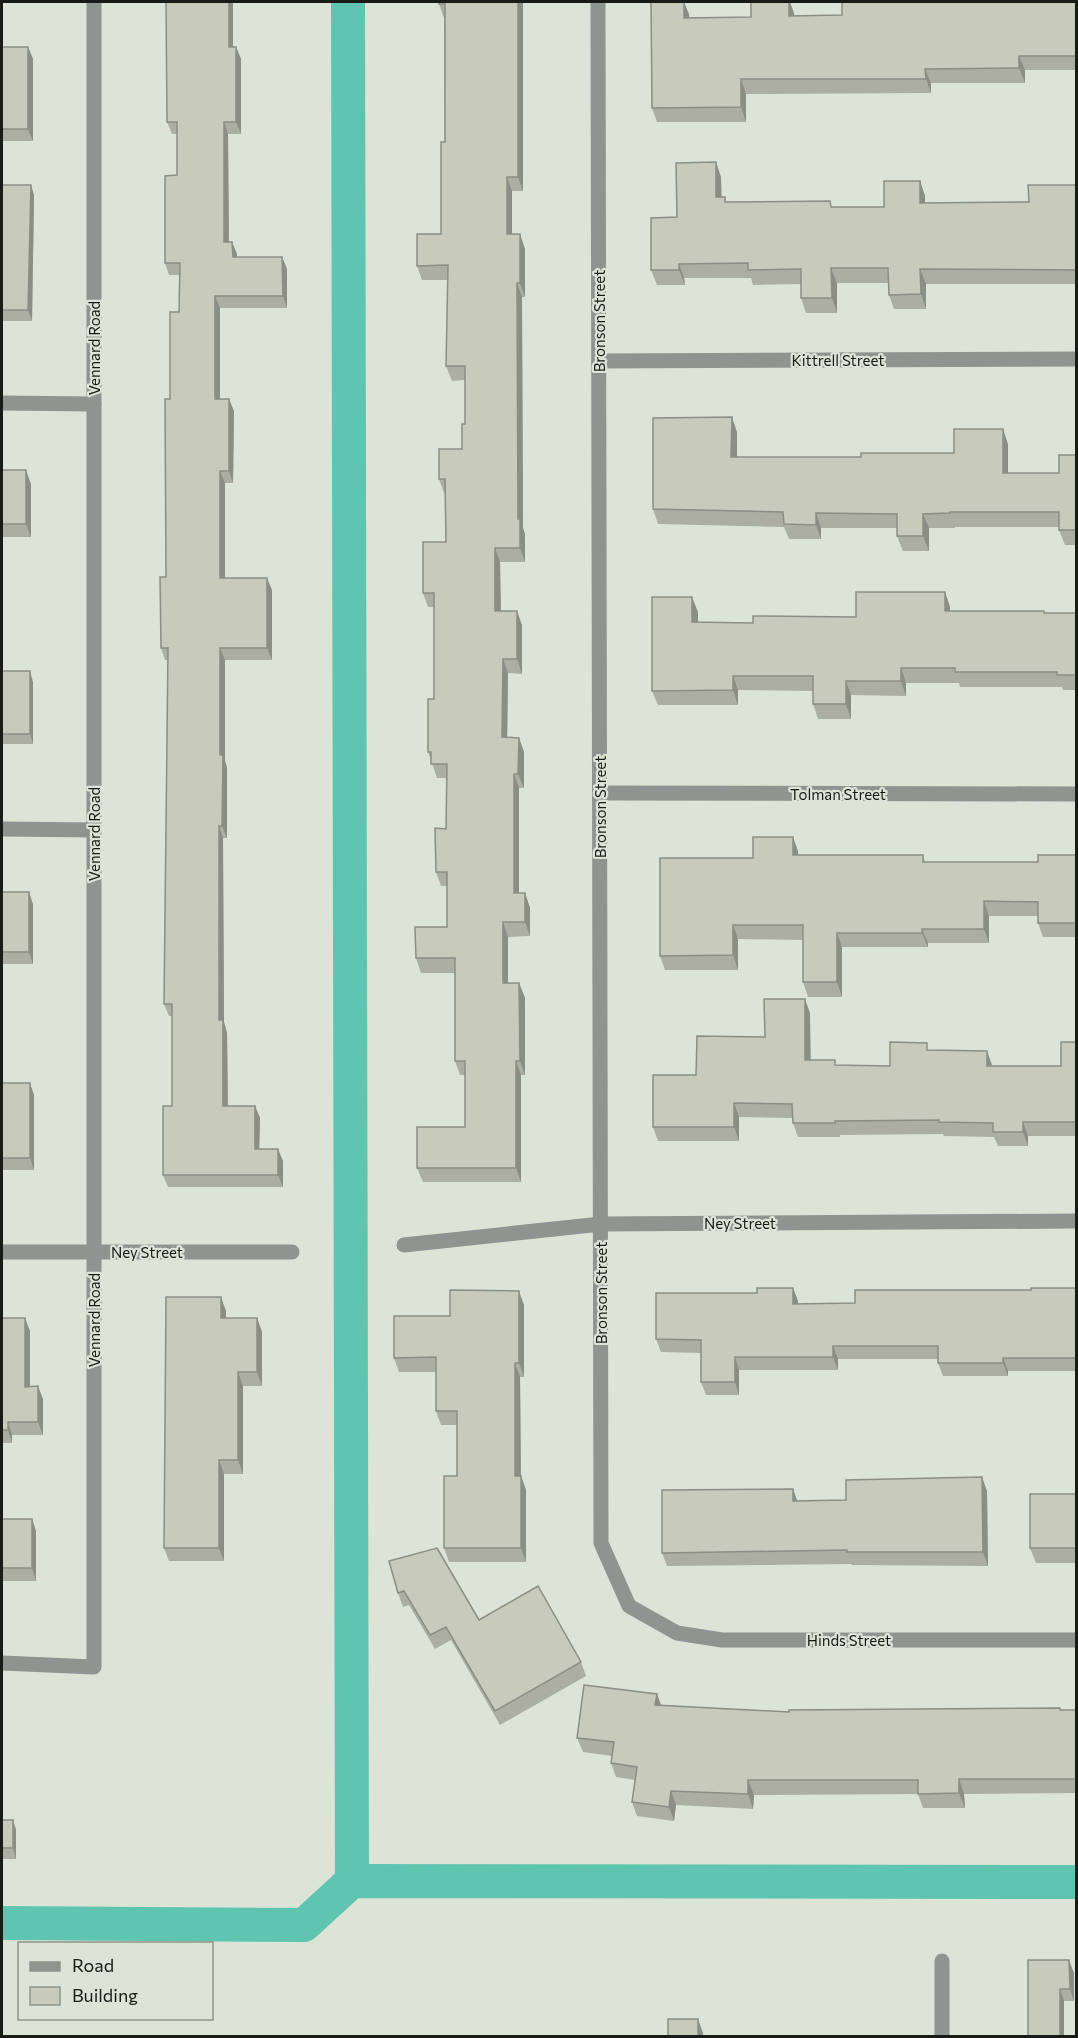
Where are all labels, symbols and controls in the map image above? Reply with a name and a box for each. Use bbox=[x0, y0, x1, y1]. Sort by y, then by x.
street label: Bronson Street bbox=[590, 270, 608, 372]
street label: Vennard Road bbox=[85, 301, 103, 395]
street label: Kittrell Street bbox=[792, 351, 884, 369]
street label: Bronson Street bbox=[591, 756, 609, 858]
street label: Tolman Street bbox=[790, 785, 886, 803]
street label: Vennard Road bbox=[85, 787, 103, 881]
street label: Ney Street bbox=[704, 1214, 776, 1232]
street label: Bronson Street bbox=[592, 1242, 610, 1344]
street label: Ney Street bbox=[111, 1243, 183, 1261]
street label: Vennard Road bbox=[85, 1273, 103, 1367]
street label: Hinds Street bbox=[807, 1631, 891, 1649]
legend bbox=[18, 1942, 213, 2020]
text: Road bbox=[72, 1954, 114, 1976]
text: Building bbox=[72, 1984, 138, 2006]

